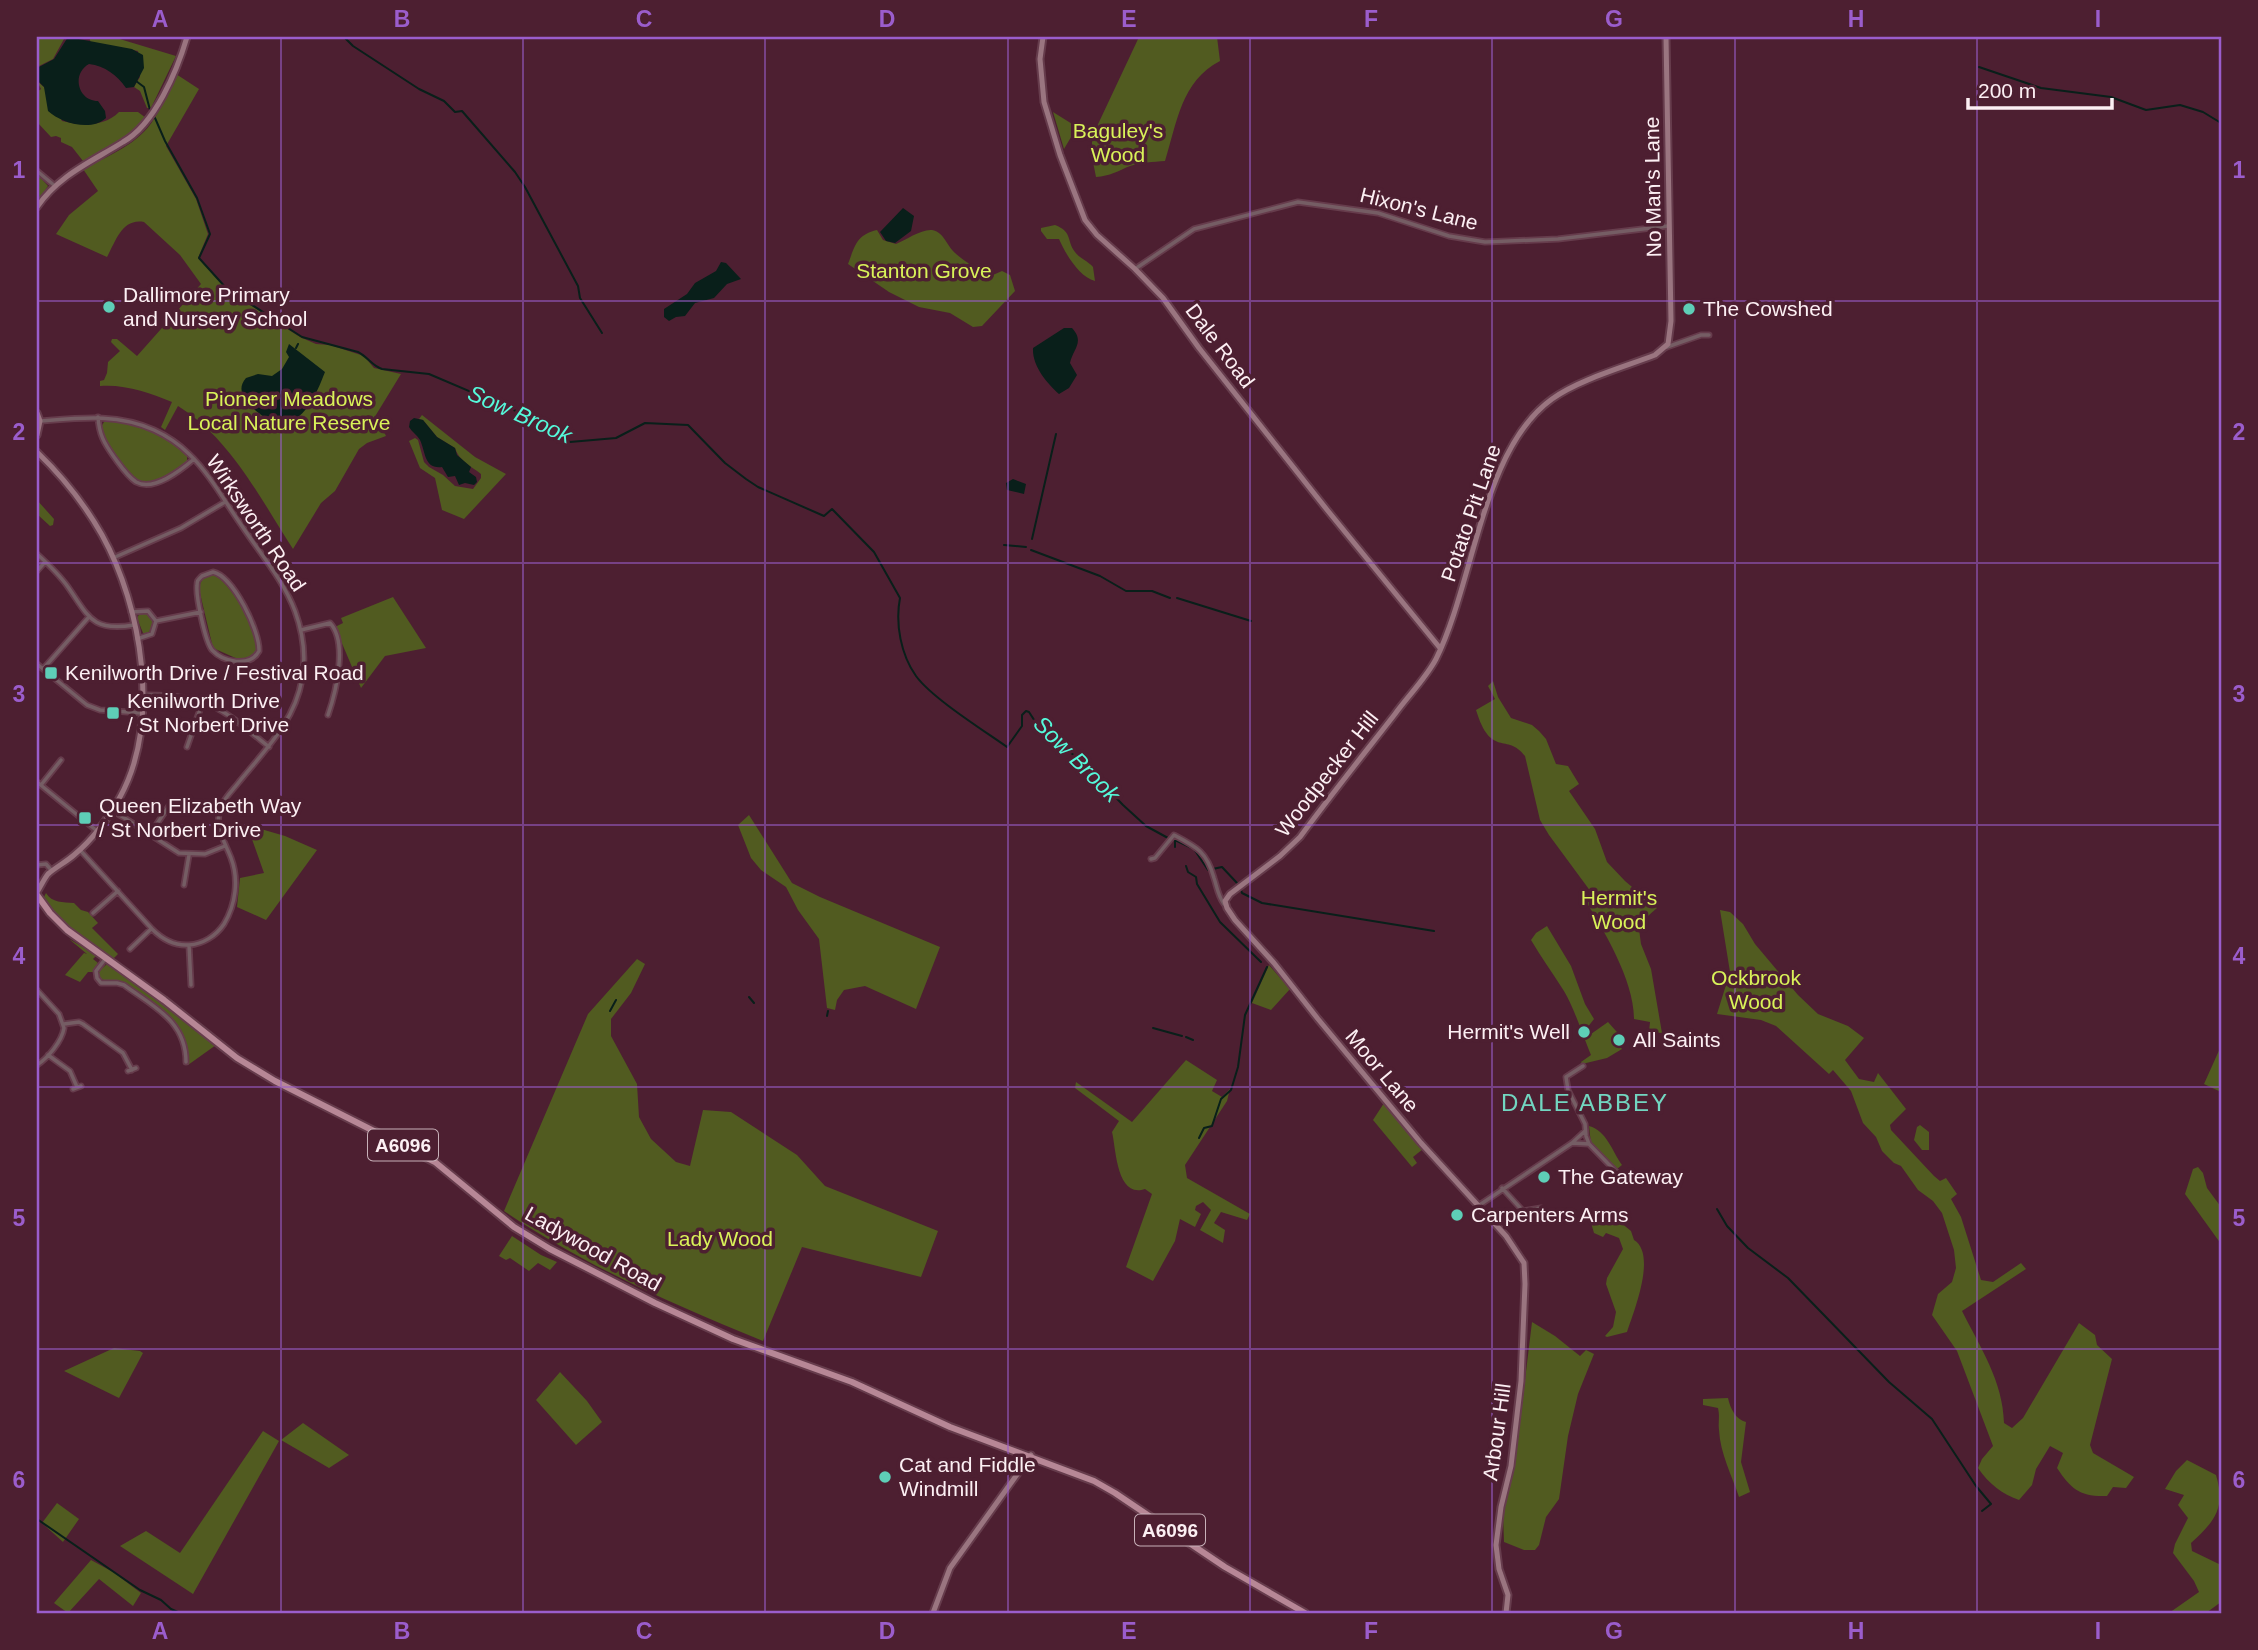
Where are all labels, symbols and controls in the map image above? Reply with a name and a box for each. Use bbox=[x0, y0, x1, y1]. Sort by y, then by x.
text: A bbox=[152, 6, 168, 32]
text: B bbox=[394, 6, 410, 32]
text: C bbox=[636, 6, 652, 32]
text: D bbox=[879, 6, 895, 32]
text: E bbox=[1121, 6, 1137, 32]
text: F bbox=[1364, 6, 1378, 32]
text: G bbox=[1605, 6, 1623, 32]
text: H bbox=[1848, 6, 1864, 32]
text: I bbox=[2095, 6, 2101, 32]
scale bar bbox=[1968, 66, 2111, 110]
text: 200 m bbox=[1978, 79, 2036, 102]
street label: No Man's Lane bbox=[1640, 117, 1665, 257]
park label: Baguley's Wood bbox=[1073, 119, 1163, 166]
text: 1 bbox=[13, 157, 26, 183]
text: 1 bbox=[2233, 157, 2246, 183]
street label: Hixon's Lane bbox=[1358, 183, 1480, 234]
park label: Stanton Grove bbox=[856, 259, 992, 282]
place label: Dallimore Primary and Nursery School bbox=[123, 283, 307, 330]
place label: The Cowshed bbox=[1703, 297, 1833, 320]
marker: Dallimore Primary and Nursery School bbox=[101, 299, 117, 315]
street label: Dale Road bbox=[1181, 299, 1259, 392]
marker: The Cowshed bbox=[1681, 301, 1697, 317]
water label: Sow Brook bbox=[464, 380, 577, 449]
park label: Pioneer Meadows Local Nature Reserve bbox=[187, 387, 391, 434]
text: 2 bbox=[13, 419, 25, 445]
text: 2 bbox=[2233, 419, 2245, 445]
street label: Potato Pit Lane bbox=[1436, 441, 1505, 584]
street label: Wirksworth Road bbox=[202, 450, 311, 595]
place label: Kenilworth Drive / Festival Road bbox=[65, 661, 364, 684]
marker: Kenilworth Drive / Festival Road bbox=[43, 665, 59, 681]
text: 3 bbox=[13, 681, 25, 707]
text: 3 bbox=[2233, 681, 2245, 707]
place label: Kenilworth Drive / St Norbert Drive bbox=[127, 689, 289, 736]
marker: Kenilworth Drive / St Norbert Drive bbox=[105, 705, 121, 721]
street label: Woodpecker Hill bbox=[1271, 707, 1383, 841]
water label: Sow Brook bbox=[1028, 710, 1127, 809]
place label: Queen Elizabeth Way / St Norbert Drive bbox=[99, 794, 302, 841]
marker: Queen Elizabeth Way / St Norbert Drive bbox=[77, 810, 93, 826]
park label: Hermit's Wood bbox=[1581, 886, 1657, 933]
text: 4 bbox=[13, 943, 26, 969]
text: 4 bbox=[2233, 943, 2246, 969]
park label: Ockbrook Wood bbox=[1711, 966, 1801, 1013]
place label: Hermit's Well bbox=[1447, 1020, 1570, 1043]
marker: Hermit's Well bbox=[1576, 1024, 1592, 1040]
street label: Moor Lane bbox=[1341, 1025, 1423, 1117]
place label: All Saints bbox=[1633, 1028, 1721, 1051]
marker: All Saints bbox=[1611, 1032, 1627, 1048]
district label: DALE ABBEY bbox=[1501, 1089, 1669, 1116]
road number: A6096 bbox=[368, 1130, 438, 1161]
place label: The Gateway bbox=[1558, 1165, 1683, 1188]
marker: The Gateway bbox=[1536, 1169, 1552, 1185]
street label: Ladywood Road bbox=[521, 1202, 665, 1295]
place label: Carpenters Arms bbox=[1471, 1203, 1629, 1226]
text: 5 bbox=[13, 1205, 26, 1231]
text: 5 bbox=[2233, 1205, 2246, 1231]
marker: Carpenters Arms bbox=[1449, 1207, 1465, 1223]
park label: Lady Wood bbox=[667, 1227, 773, 1250]
street label: Arbour Hill bbox=[1478, 1382, 1515, 1482]
place label: Cat and Fiddle Windmill bbox=[899, 1453, 1036, 1500]
text: 6 bbox=[13, 1467, 25, 1493]
text: 6 bbox=[2233, 1467, 2245, 1493]
marker: Cat and Fiddle Windmill bbox=[877, 1469, 893, 1485]
road number: A6096 bbox=[1135, 1514, 1205, 1546]
text: A bbox=[152, 1618, 168, 1644]
text: B bbox=[394, 1618, 410, 1644]
text: C bbox=[636, 1618, 652, 1644]
text: D bbox=[879, 1618, 895, 1644]
text: E bbox=[1121, 1618, 1137, 1644]
text: F bbox=[1364, 1618, 1378, 1644]
text: G bbox=[1605, 1618, 1623, 1644]
text: H bbox=[1848, 1618, 1864, 1644]
text: I bbox=[2095, 1618, 2101, 1644]

